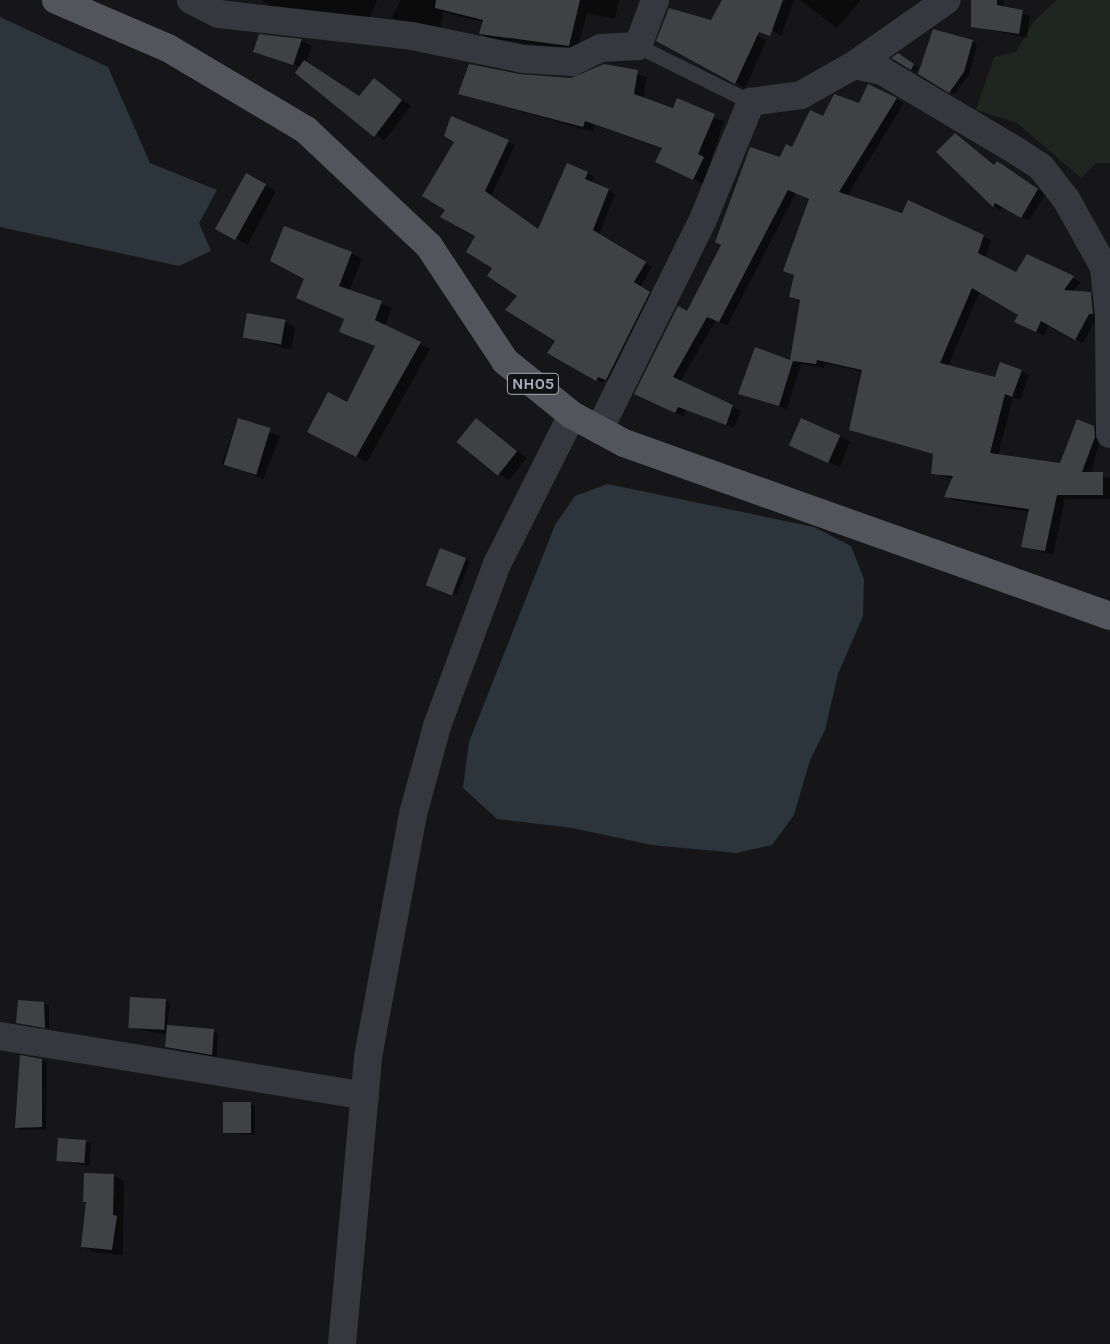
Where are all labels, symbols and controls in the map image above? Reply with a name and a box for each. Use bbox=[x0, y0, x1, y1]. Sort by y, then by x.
road number: NH05 bbox=[507, 370, 559, 398]

